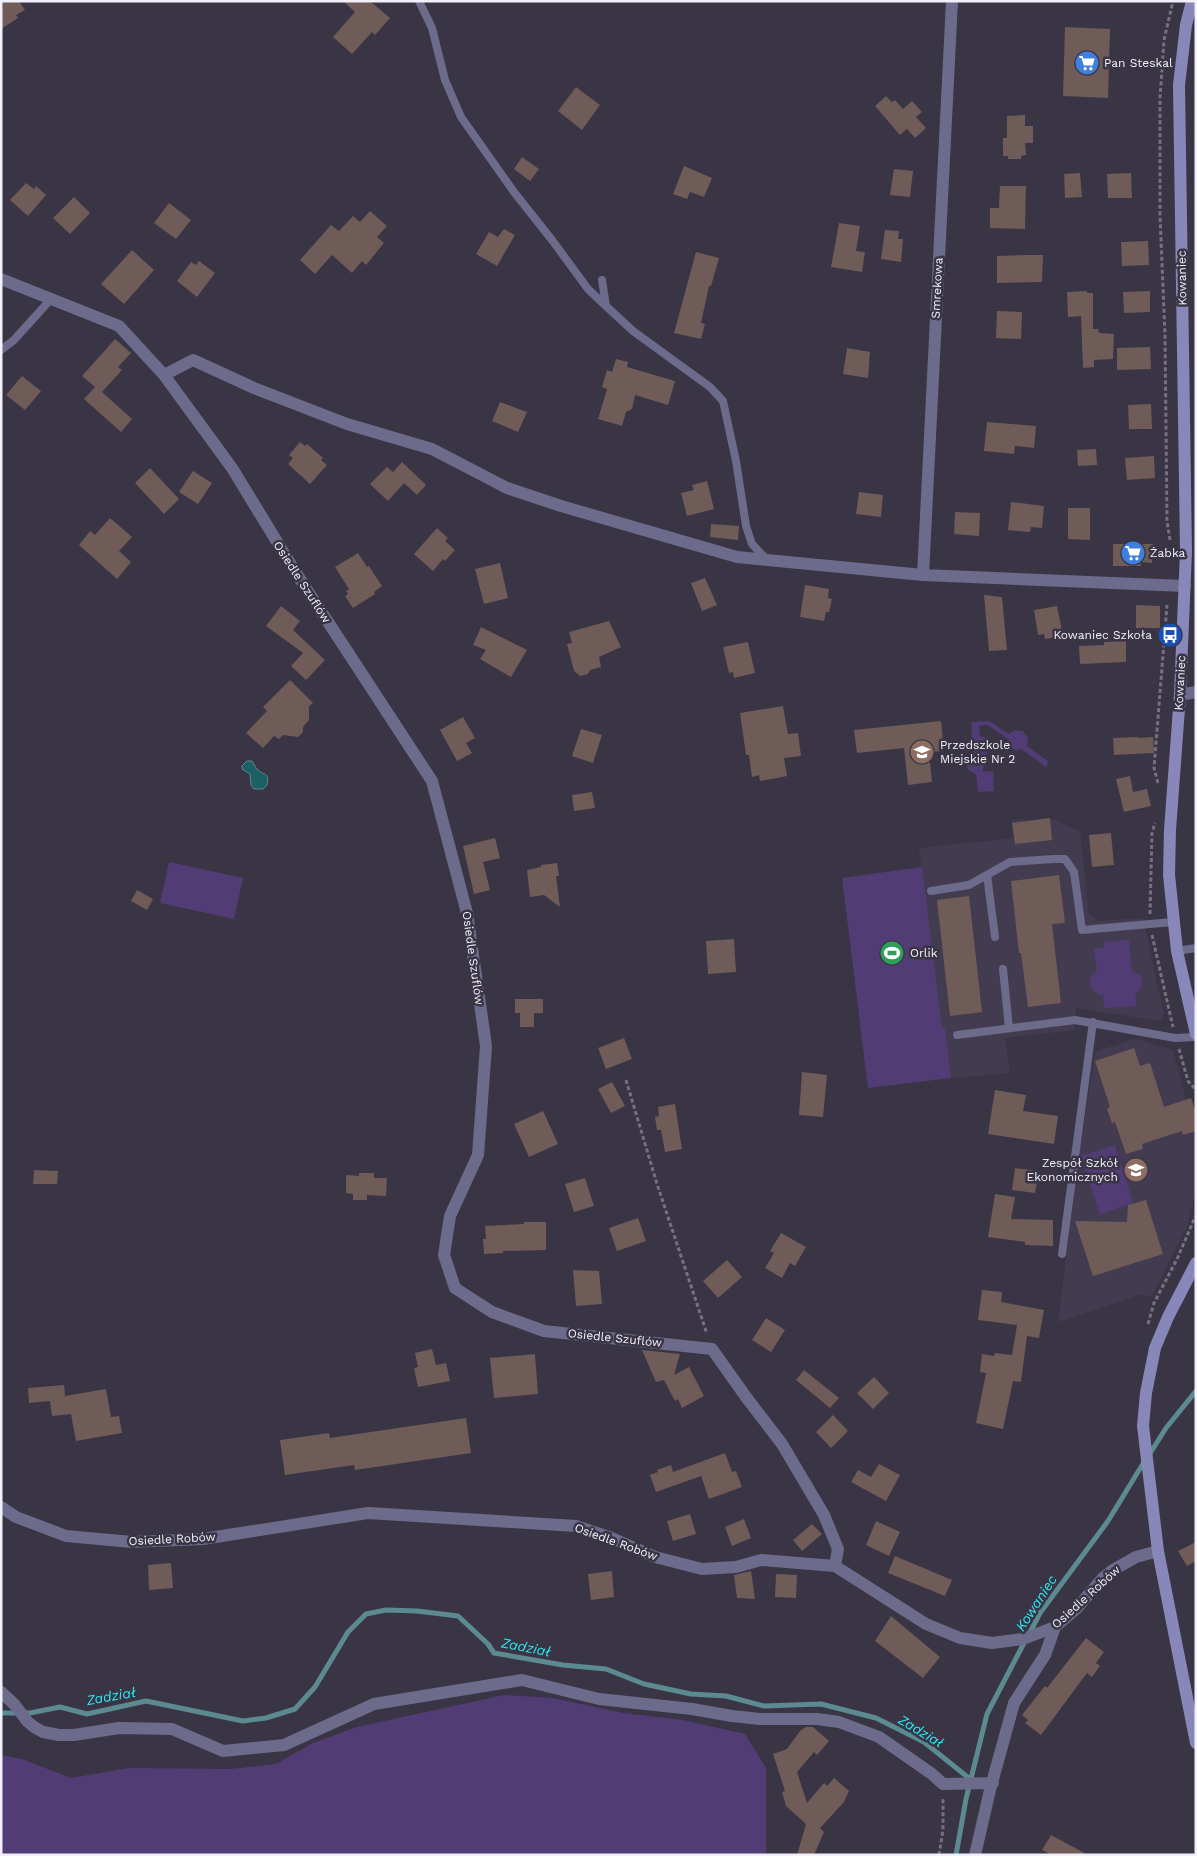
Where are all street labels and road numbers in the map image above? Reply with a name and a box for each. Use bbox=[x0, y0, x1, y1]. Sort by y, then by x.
street label: Kowaniec bbox=[1175, 250, 1189, 306]
street label: Smrekowa bbox=[928, 257, 946, 319]
street label: Osiedle Szuflów bbox=[270, 539, 334, 625]
street label: Kowaniec bbox=[1172, 655, 1188, 711]
street label: Osiedle Szuflów bbox=[459, 910, 487, 1006]
street label: Osiedle Szuflów bbox=[567, 1326, 663, 1350]
street label: Osiedle Robów bbox=[573, 1521, 659, 1563]
street label: Osiedle Robów bbox=[128, 1530, 216, 1548]
street label: Osiedle Robów bbox=[1049, 1563, 1123, 1631]

